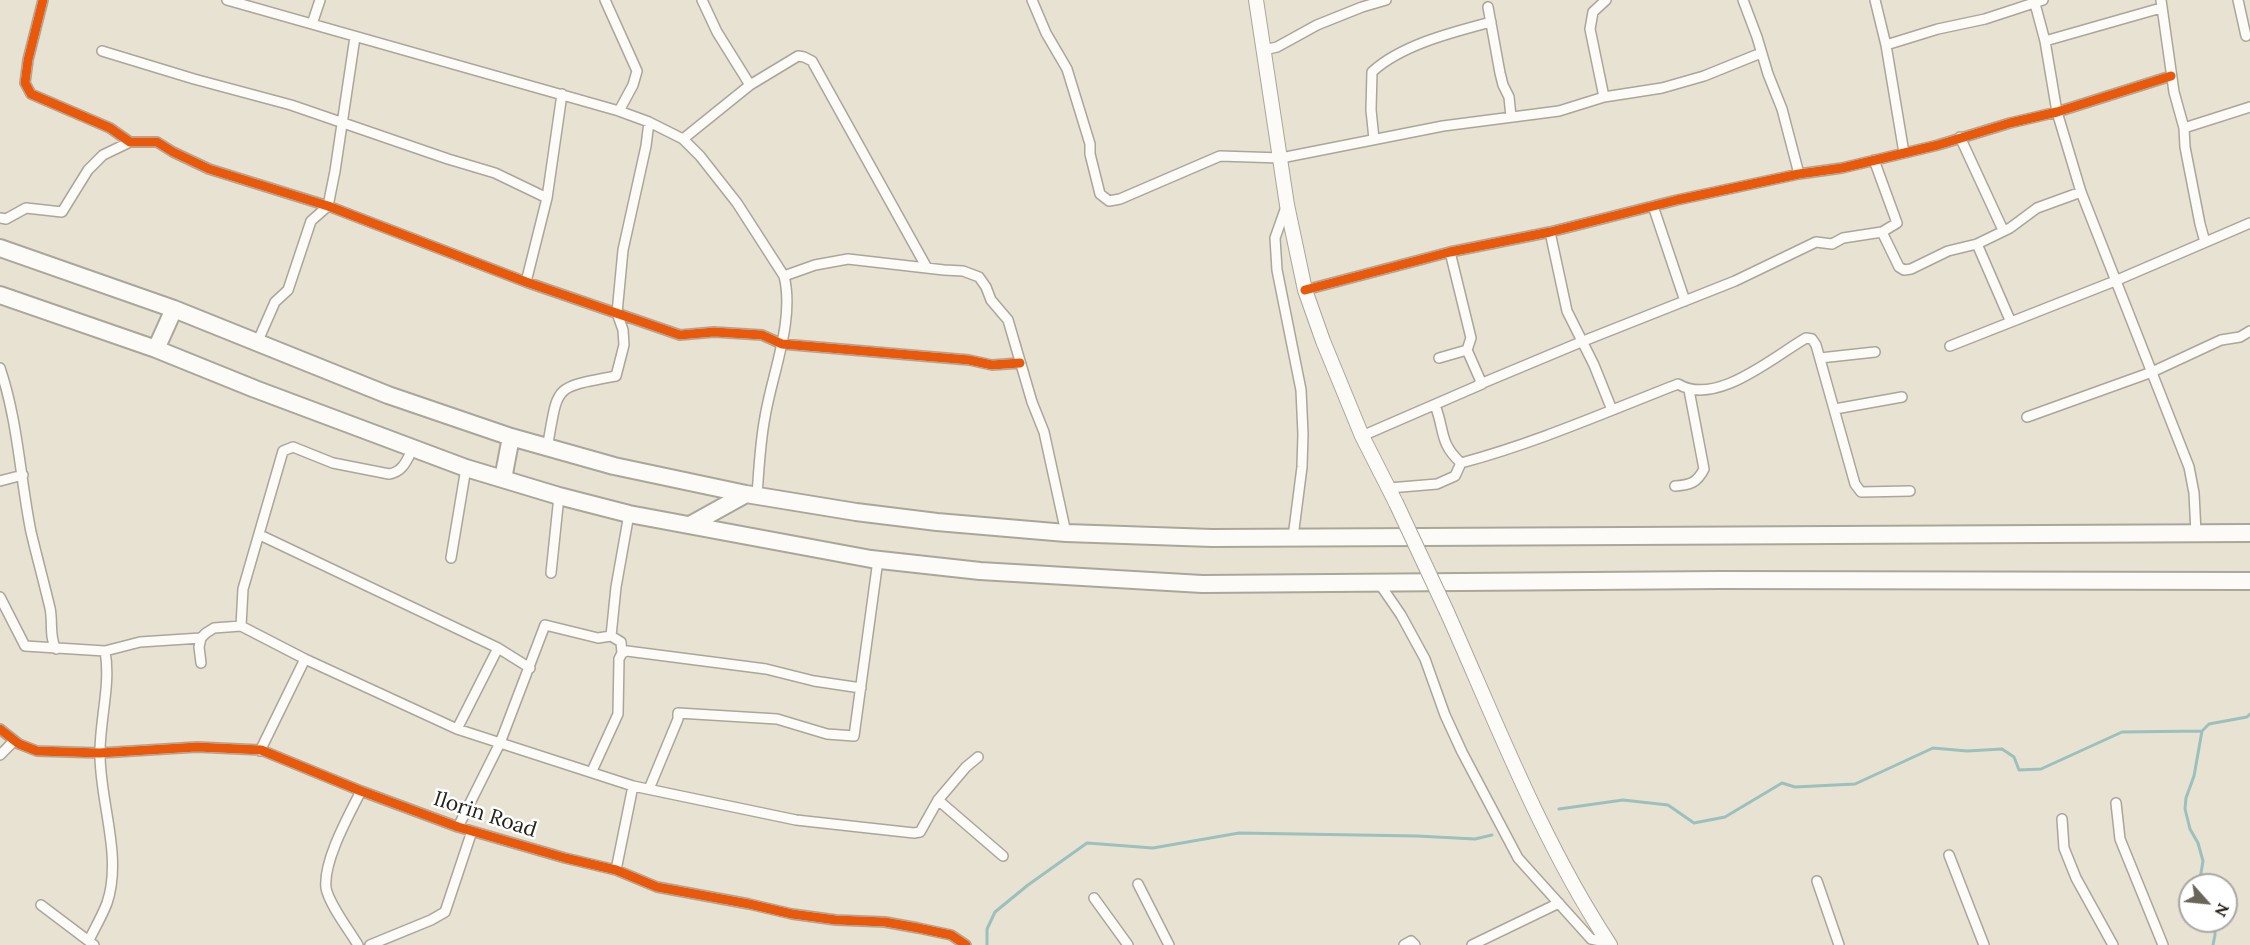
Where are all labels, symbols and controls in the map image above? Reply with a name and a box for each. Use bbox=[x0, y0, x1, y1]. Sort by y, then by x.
street label: Ilorin Road bbox=[430, 786, 540, 844]
north arrow bbox=[2178, 873, 2238, 933]
text: N bbox=[2211, 900, 2234, 920]

